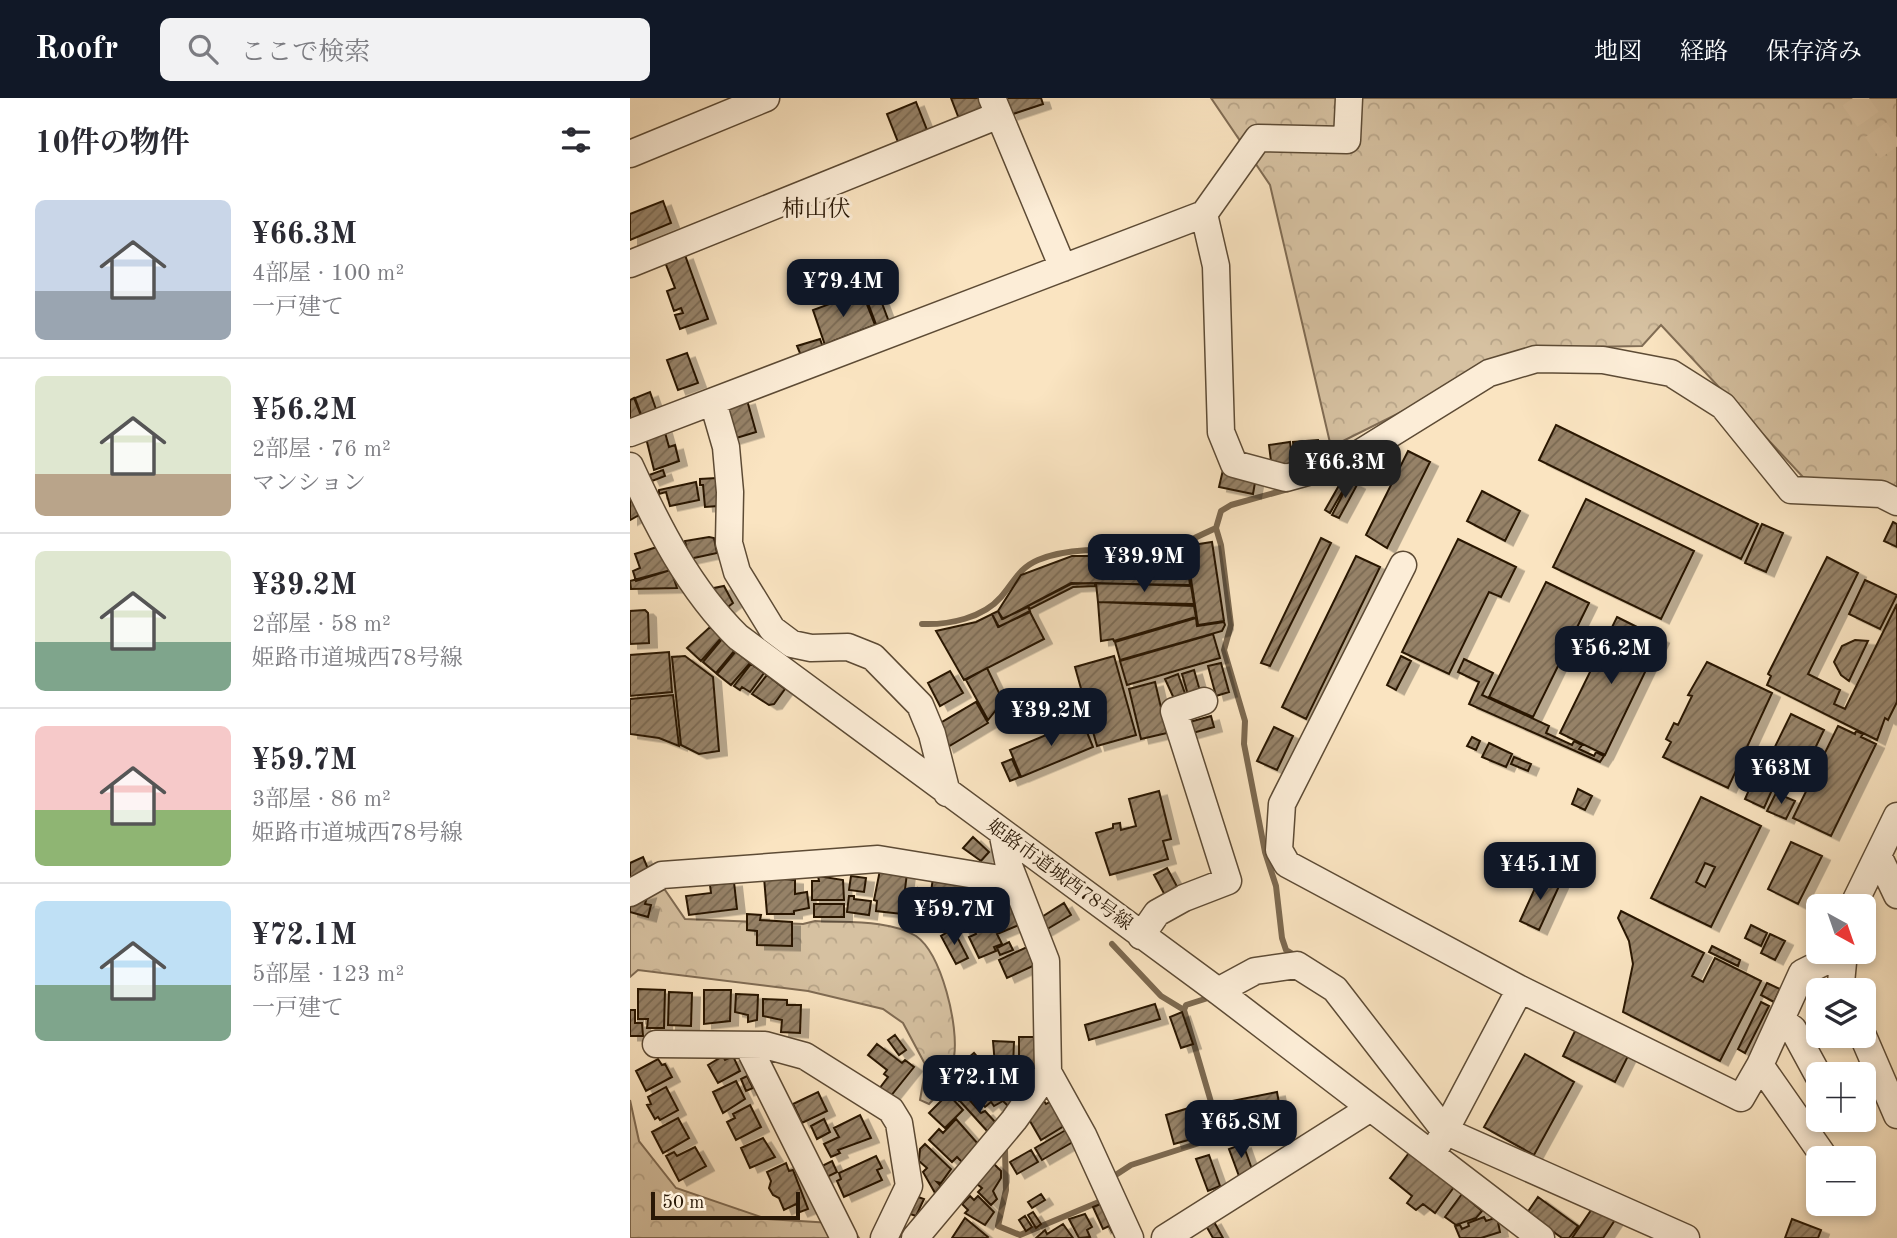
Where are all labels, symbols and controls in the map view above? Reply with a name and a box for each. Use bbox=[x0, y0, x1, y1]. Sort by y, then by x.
search box bbox=[160, 18, 650, 81]
icon: search bbox=[184, 30, 222, 68]
text: Roofr bbox=[35, 33, 118, 66]
text: ここで検索 bbox=[240, 40, 370, 66]
text: 地図 bbox=[1594, 41, 1642, 65]
text: 経路 bbox=[1680, 41, 1728, 65]
text: 保存済み bbox=[1766, 41, 1862, 65]
icon: filters bbox=[557, 121, 595, 159]
text: 10件の物件 bbox=[35, 129, 190, 159]
district label: 柿山伏 bbox=[782, 196, 851, 221]
text: ¥66.3M bbox=[252, 220, 357, 250]
icon: home bbox=[91, 228, 175, 312]
pin: ¥79.4M bbox=[786, 260, 900, 319]
text: 4部屋 · 100 m² bbox=[252, 262, 404, 285]
text: ¥79.4M bbox=[803, 270, 883, 293]
text: 一戸建て bbox=[252, 296, 344, 319]
text: ¥56.2M bbox=[252, 396, 357, 426]
icon: home bbox=[91, 404, 175, 488]
text: 2部屋 · 76 m² bbox=[252, 438, 391, 461]
pin: ¥66.3M bbox=[1288, 440, 1402, 500]
text: ¥66.3M bbox=[1305, 451, 1385, 474]
text: マンション bbox=[252, 472, 366, 495]
pin: ¥39.9M bbox=[1087, 534, 1201, 594]
text: ¥39.9M bbox=[1104, 545, 1184, 568]
text: ¥39.2M bbox=[252, 571, 357, 601]
icon: home bbox=[91, 579, 175, 663]
text: 2部屋 · 58 m² bbox=[252, 613, 391, 636]
pin: ¥56.2M bbox=[1554, 626, 1668, 686]
text: ¥56.2M bbox=[1571, 637, 1651, 660]
text: 姫路市道城西78号線 bbox=[252, 647, 463, 670]
pin: ¥39.2M bbox=[994, 688, 1108, 748]
text: ¥39.2M bbox=[1011, 699, 1091, 722]
text: ¥59.7M bbox=[252, 746, 357, 776]
pin: ¥63M bbox=[1740, 746, 1822, 806]
icon: home bbox=[91, 754, 175, 838]
text: ¥63M bbox=[1751, 757, 1811, 780]
text: 3部屋 · 86 m² bbox=[252, 788, 391, 811]
street label: 姫路市道城西78号線 bbox=[983, 816, 1136, 935]
text: 姫路市道城西78号線 bbox=[252, 822, 463, 845]
pin: ¥45.1M bbox=[1483, 842, 1597, 902]
text: ¥45.1M bbox=[1500, 853, 1580, 876]
pin: ¥59.7M bbox=[897, 888, 1011, 947]
north arrow bbox=[1806, 894, 1876, 964]
map controls bbox=[1806, 894, 1876, 1216]
text: ¥59.7M bbox=[914, 898, 994, 921]
text: ¥72.1M bbox=[252, 921, 357, 951]
icon: home bbox=[91, 929, 175, 1013]
text: 5部屋 · 123 m² bbox=[252, 963, 404, 986]
button: layers bbox=[1806, 978, 1876, 1048]
text: 一戸建て bbox=[252, 997, 344, 1020]
pin: ¥72.1M bbox=[922, 1056, 1036, 1115]
button: + bbox=[1806, 1062, 1876, 1132]
text: ¥72.1M bbox=[939, 1066, 1019, 1089]
pin: ¥65.8M bbox=[1184, 1100, 1298, 1160]
text: ¥65.8M bbox=[1201, 1111, 1281, 1134]
button: − bbox=[1806, 1146, 1876, 1216]
scale bar bbox=[651, 1189, 800, 1221]
text: 50 m bbox=[662, 1194, 704, 1213]

